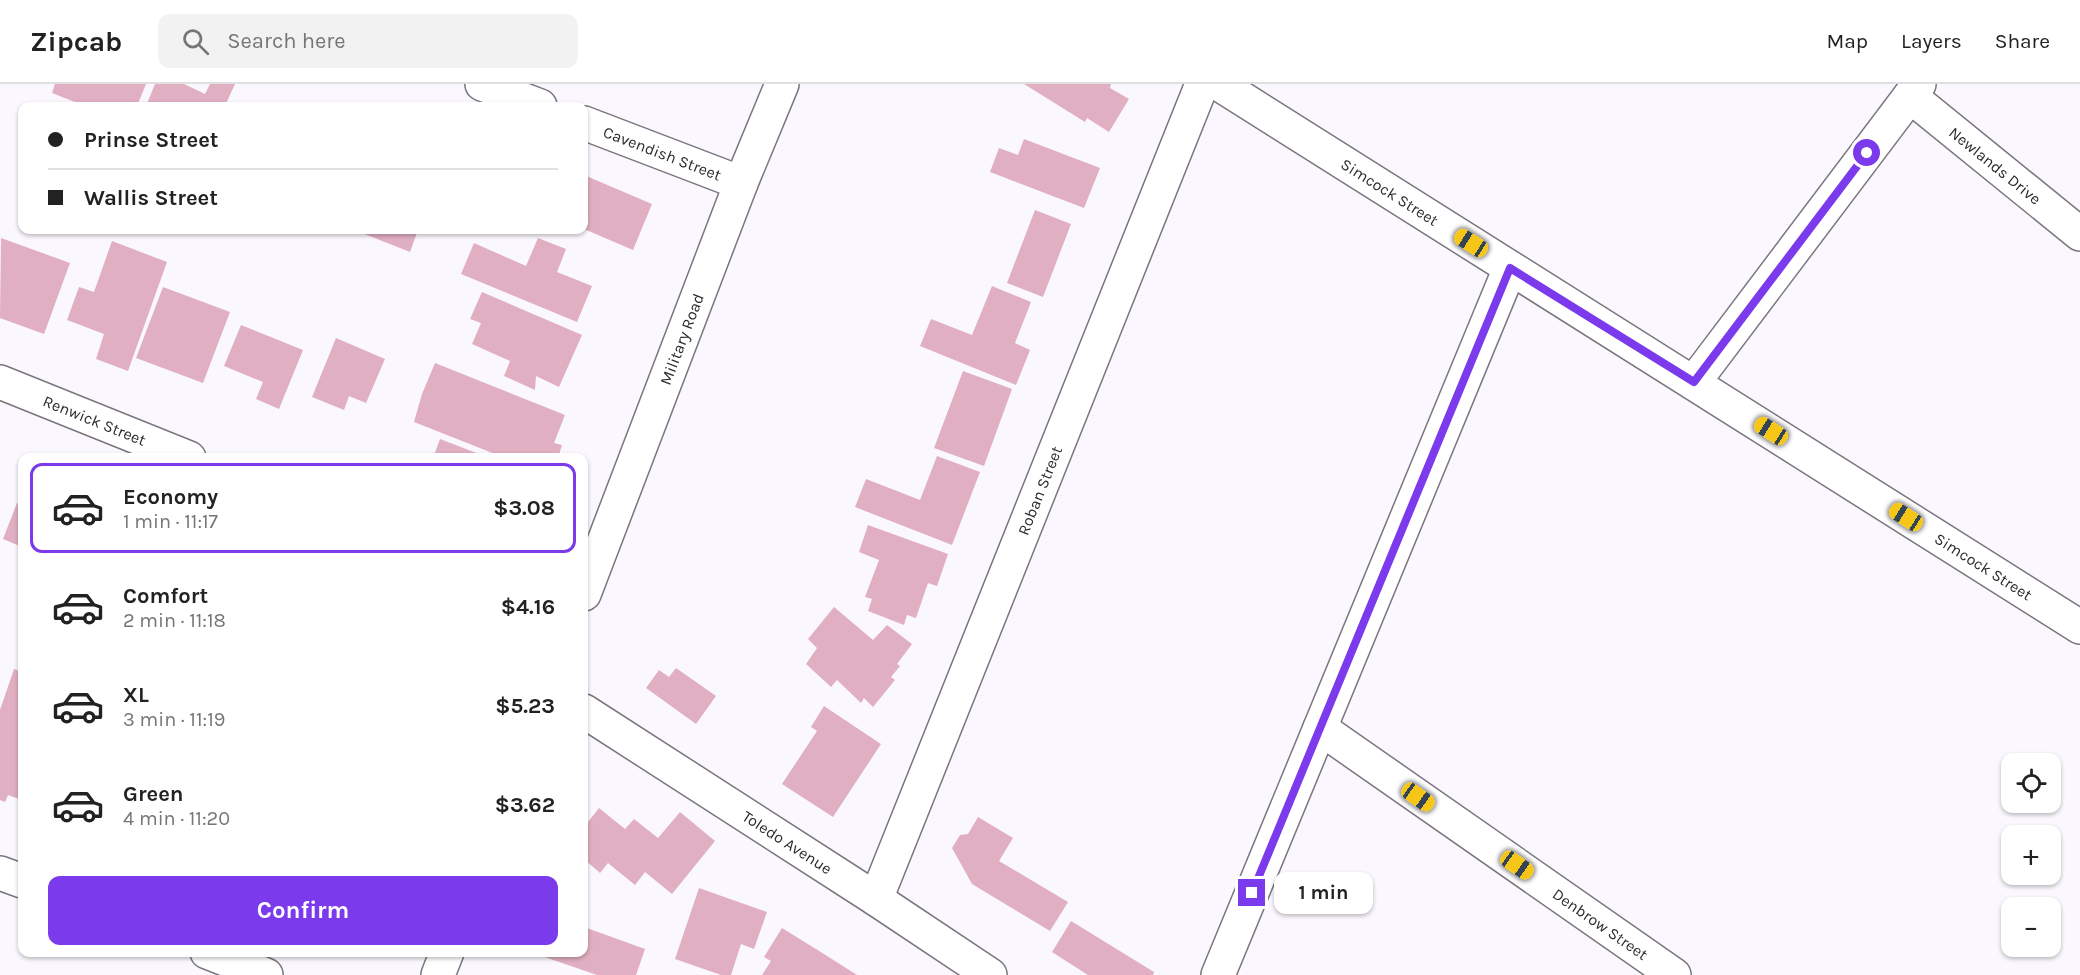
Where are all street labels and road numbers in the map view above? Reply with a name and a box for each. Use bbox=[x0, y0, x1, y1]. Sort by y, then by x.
street label: Cavendish Street bbox=[601, 122, 724, 185]
street label: Newlands Drive bbox=[1945, 123, 2045, 209]
street label: Simcock Street bbox=[1337, 154, 1442, 230]
street label: Military Road bbox=[656, 291, 708, 388]
street label: Renwick Street bbox=[40, 391, 149, 450]
street label: Roban Street bbox=[1014, 443, 1066, 538]
street label: Simcock Street bbox=[1931, 529, 2036, 604]
street label: Toledo Avenue bbox=[739, 807, 836, 878]
street label: Denbrow Street bbox=[1549, 884, 1651, 964]

